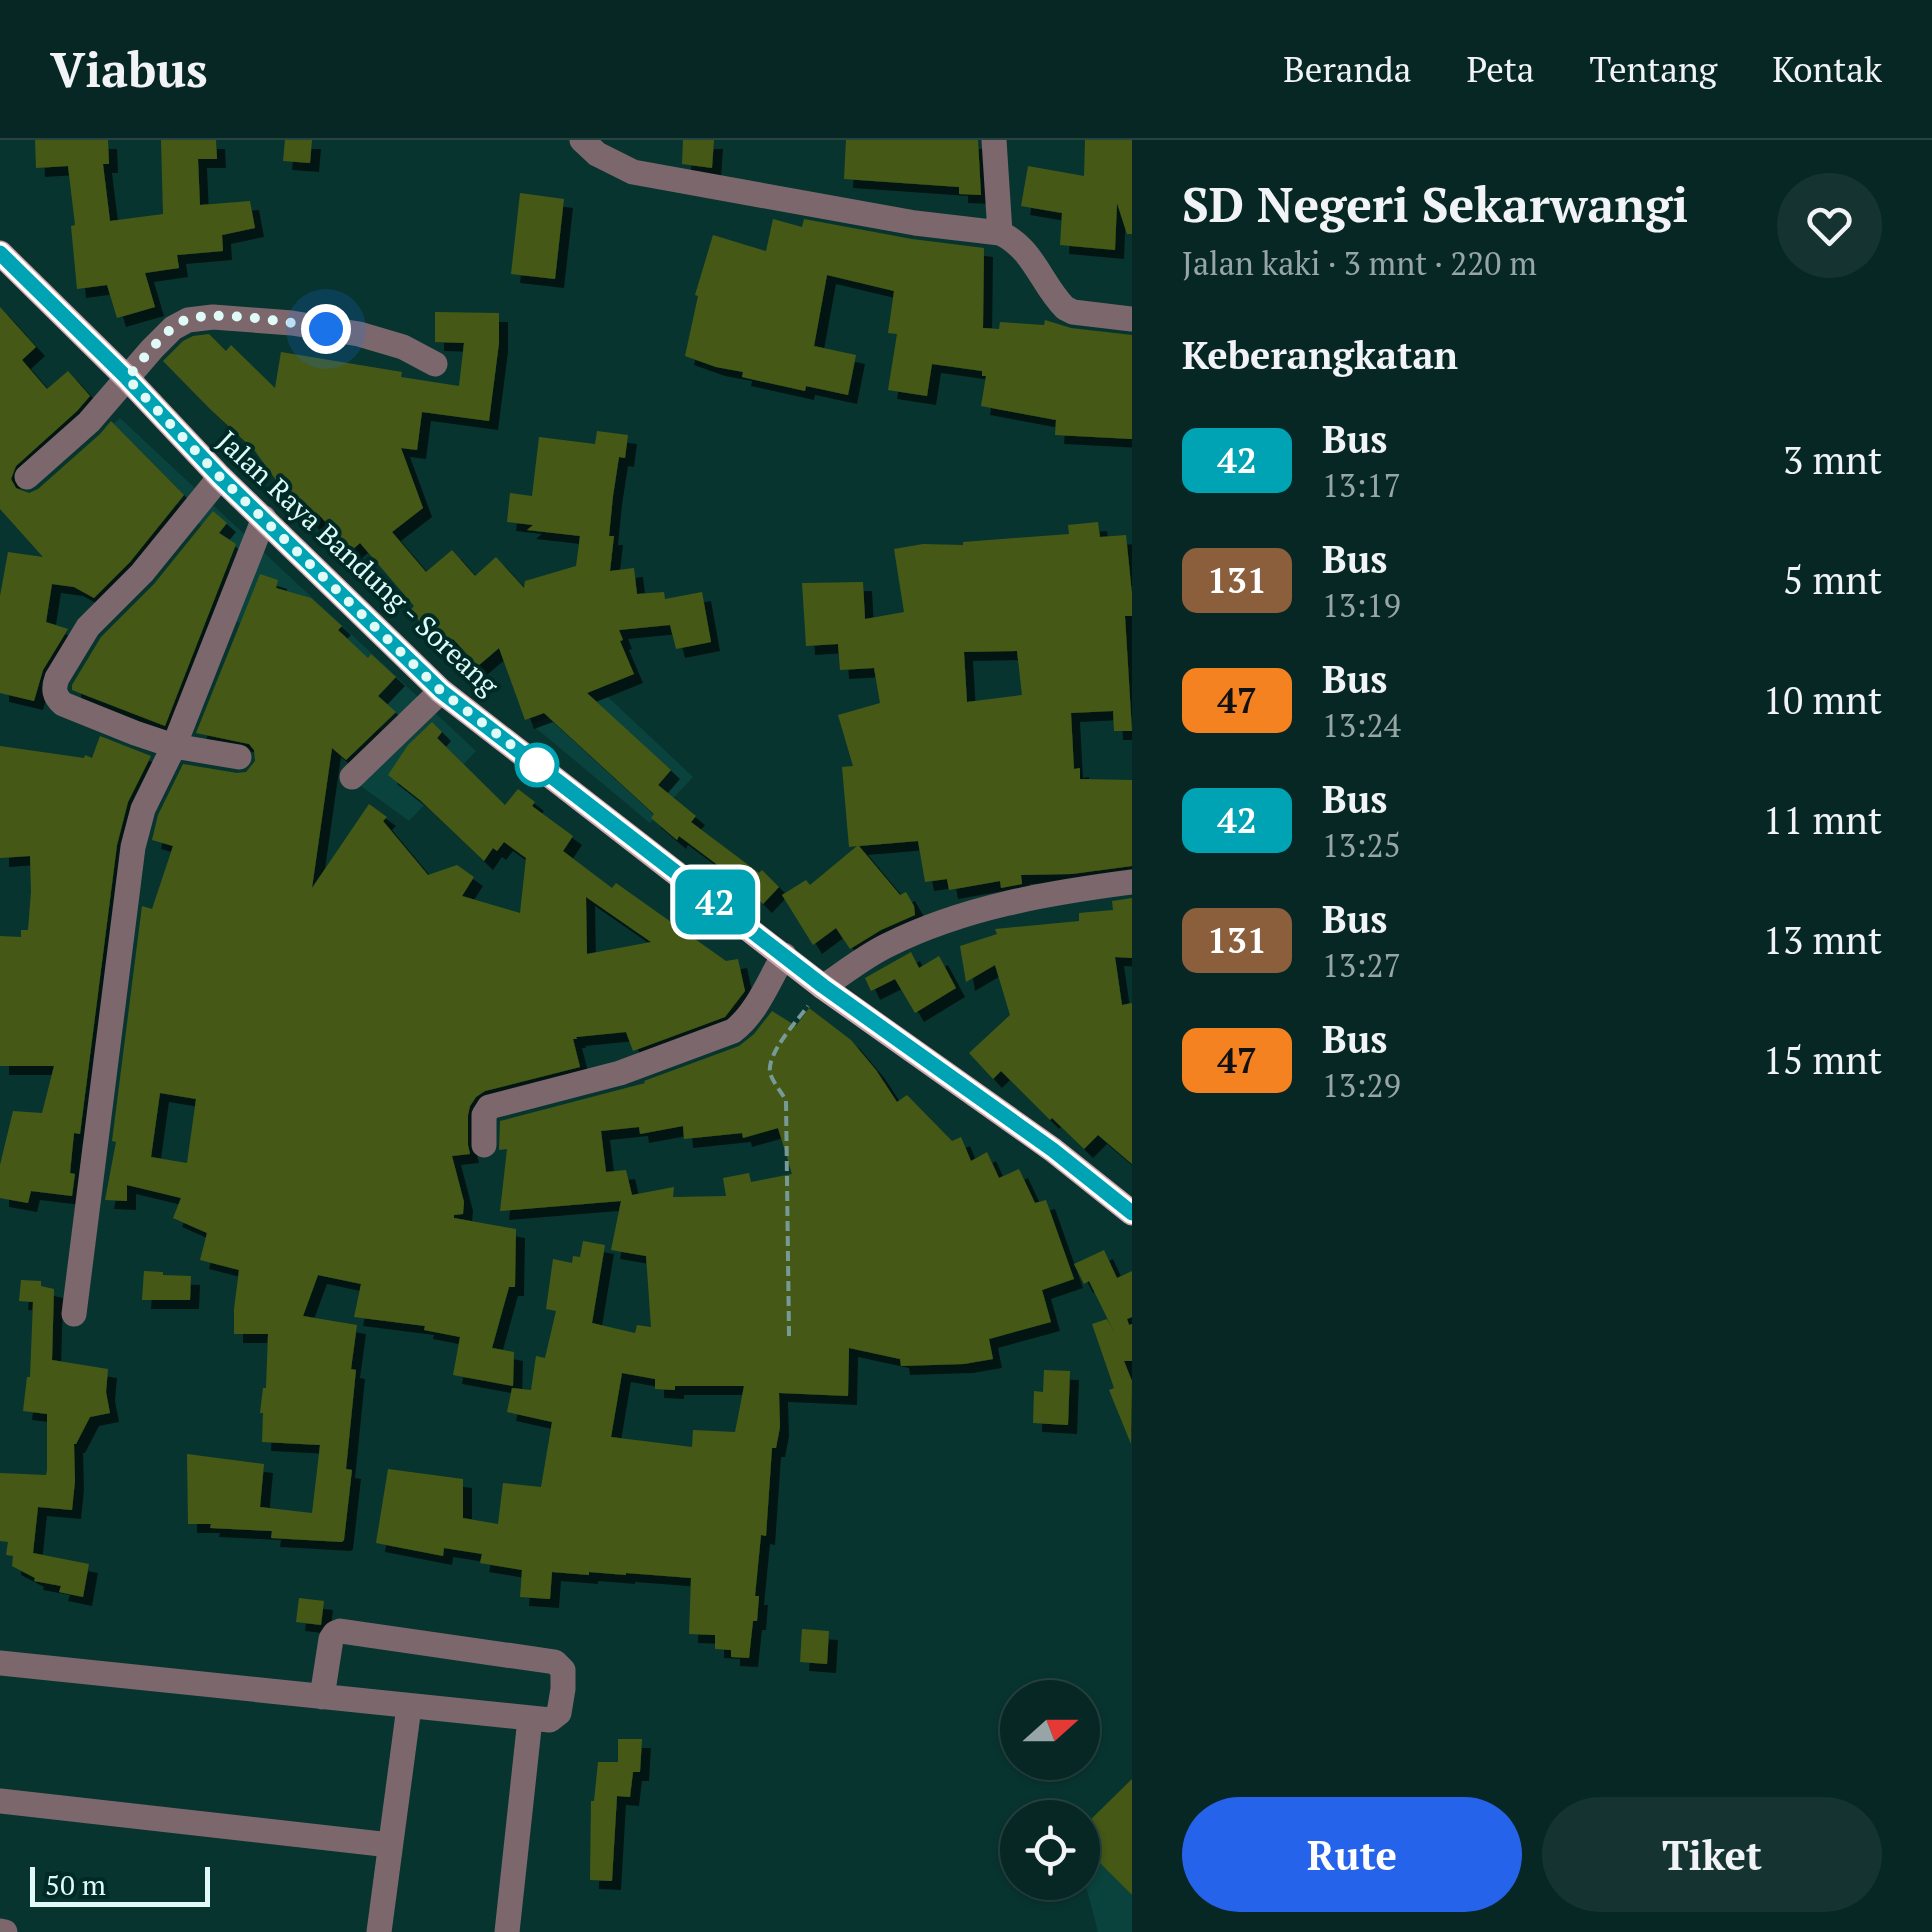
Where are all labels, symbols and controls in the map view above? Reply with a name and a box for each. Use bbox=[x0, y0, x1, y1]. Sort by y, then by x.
text: Viabus bbox=[50, 37, 208, 101]
text: Beranda bbox=[1283, 46, 1411, 92]
text: Peta bbox=[1466, 46, 1534, 92]
text: Tentang bbox=[1589, 46, 1717, 92]
text: Kontak bbox=[1772, 46, 1882, 92]
text: SD Negeri Sekarwangi bbox=[1182, 172, 1688, 236]
button: heart bbox=[1777, 173, 1882, 278]
text: Jalan kaki · 3 mnt · 220 m bbox=[1182, 242, 1537, 284]
your location bbox=[301, 304, 351, 354]
text: Keberangkatan bbox=[1182, 330, 1458, 380]
text: Bus bbox=[1322, 414, 1387, 464]
street label: Jalan Raya Bandung - Soreang bbox=[210, 422, 508, 704]
text: 3 mnt bbox=[1783, 435, 1882, 485]
text: 42 bbox=[1217, 437, 1257, 483]
text: 13:17 bbox=[1322, 464, 1401, 506]
text: Bus bbox=[1322, 534, 1387, 584]
text: 5 mnt bbox=[1783, 555, 1882, 605]
text: 131 bbox=[1207, 557, 1267, 603]
text: 13:19 bbox=[1322, 584, 1401, 626]
text: Bus bbox=[1322, 654, 1387, 704]
text: 10 mnt bbox=[1763, 675, 1882, 725]
text: 47 bbox=[1217, 677, 1257, 723]
text: 13:24 bbox=[1322, 704, 1401, 746]
unlabelled marker bbox=[516, 744, 558, 786]
text: Bus bbox=[1322, 774, 1387, 824]
text: 11 mnt bbox=[1763, 795, 1882, 845]
text: 42 bbox=[1217, 797, 1257, 843]
text: 13:25 bbox=[1322, 824, 1401, 866]
line badge: 42 bbox=[670, 870, 760, 934]
text: 42 bbox=[695, 879, 735, 925]
text: Bus bbox=[1322, 894, 1387, 944]
text: 13 mnt bbox=[1763, 915, 1882, 965]
text: 131 bbox=[1207, 917, 1267, 963]
text: 13:27 bbox=[1322, 944, 1401, 986]
text: Bus bbox=[1322, 1014, 1387, 1064]
text: 15 mnt bbox=[1763, 1035, 1882, 1085]
text: 47 bbox=[1217, 1037, 1257, 1083]
text: 13:29 bbox=[1322, 1064, 1401, 1106]
north arrow bbox=[1000, 1680, 1100, 1780]
map controls bbox=[1000, 1680, 1100, 1900]
button: Rute bbox=[1182, 1797, 1522, 1912]
button: Tiket bbox=[1542, 1797, 1882, 1912]
button: locate bbox=[1000, 1800, 1100, 1900]
scale bar bbox=[30, 1862, 210, 1906]
text: 50 m bbox=[45, 1866, 106, 1903]

